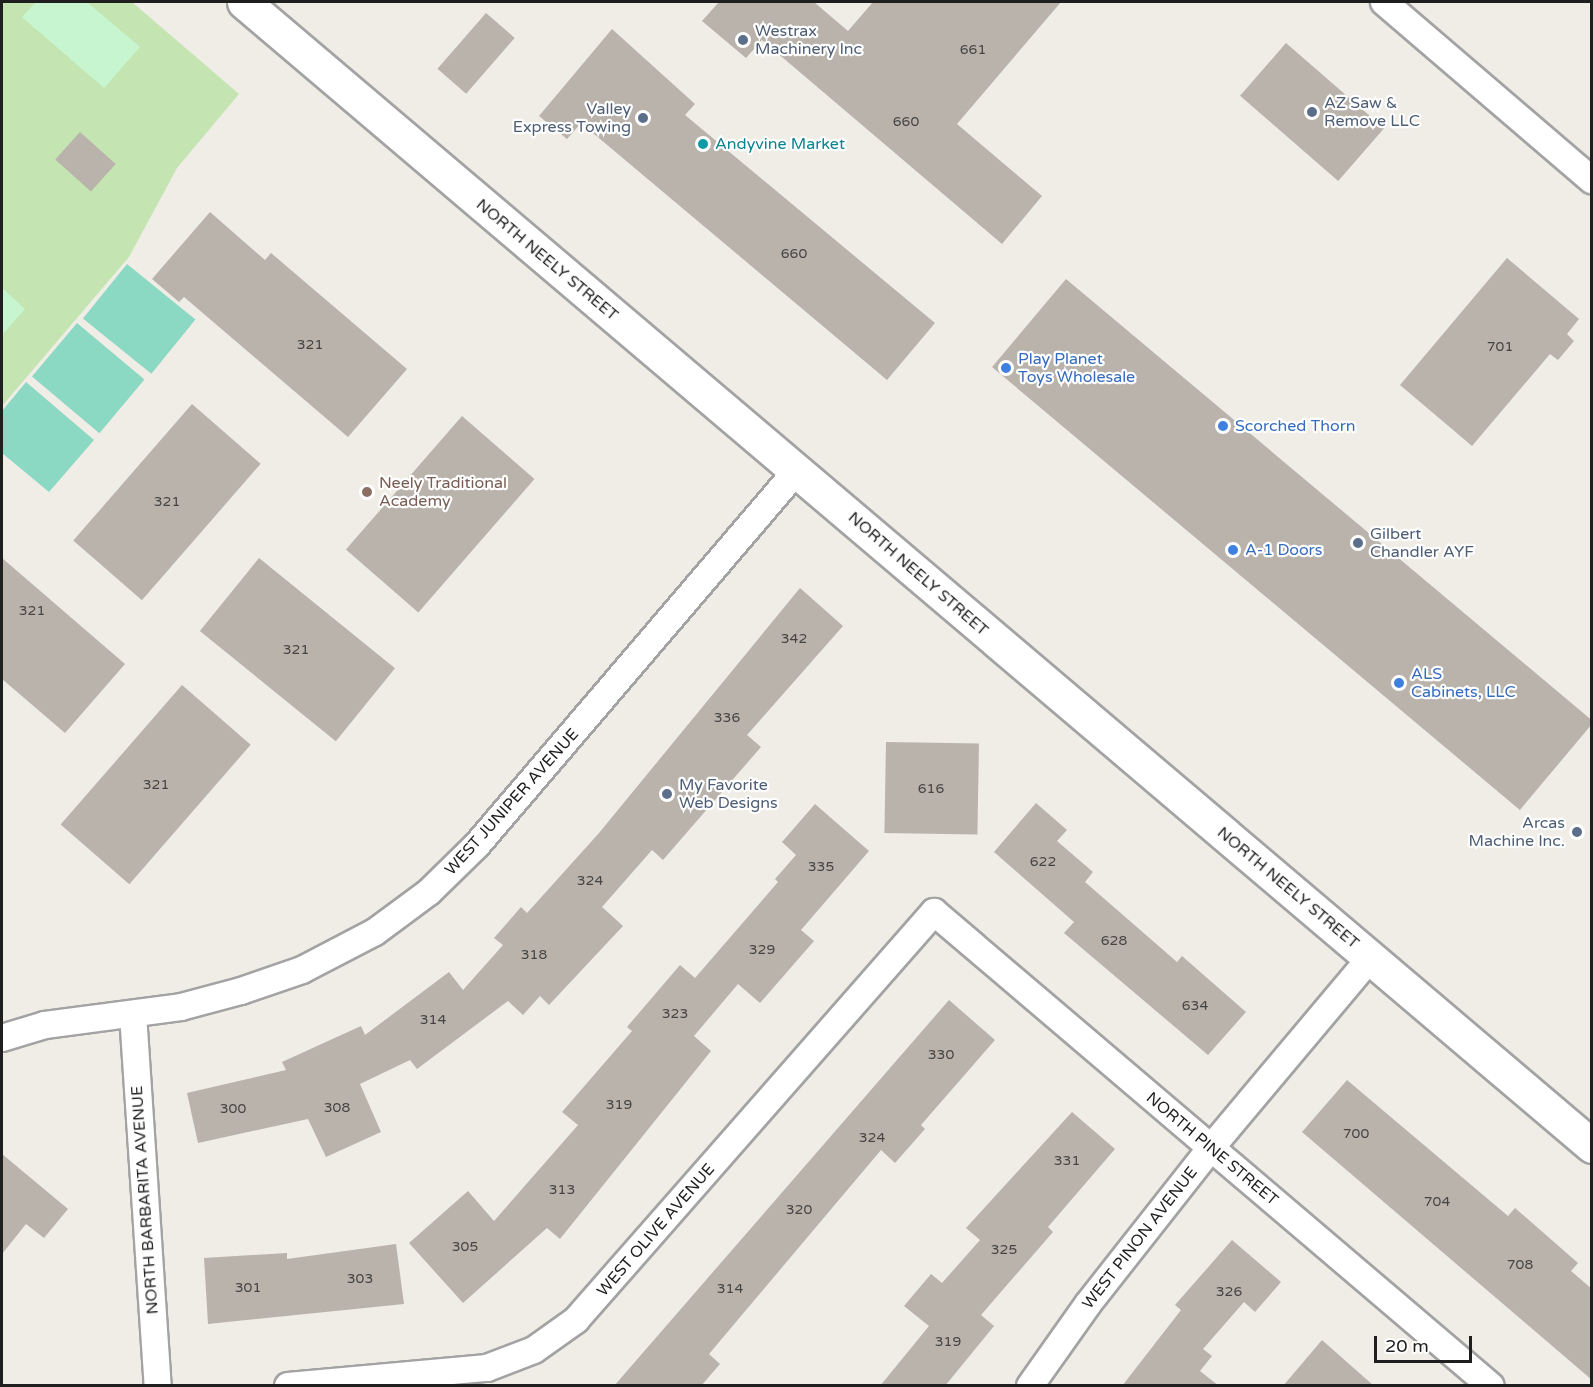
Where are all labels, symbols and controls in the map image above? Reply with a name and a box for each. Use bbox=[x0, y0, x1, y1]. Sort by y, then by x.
place label: Westrax Machinery Inc bbox=[755, 21, 862, 59]
marker: Westrax Machinery Inc bbox=[736, 33, 750, 47]
house number: 661 bbox=[960, 42, 986, 58]
place label: AZ Saw & Remove LLC bbox=[1324, 93, 1420, 131]
place label: Valley Express Towing bbox=[513, 99, 631, 137]
marker: AZ Saw & Remove LLC bbox=[1305, 105, 1319, 119]
marker: Valley Express Towing bbox=[636, 111, 650, 125]
house number: 660 bbox=[893, 114, 919, 130]
place label: Andyvine Market bbox=[715, 134, 845, 154]
marker: Andyvine Market bbox=[696, 137, 710, 151]
street label: NORTH NEELY STREET bbox=[472, 195, 622, 325]
house number: 660 bbox=[781, 246, 807, 262]
house number: 321 bbox=[297, 337, 323, 353]
house number: 701 bbox=[1487, 339, 1513, 355]
place label: Play Planet Toys Wholesale bbox=[1018, 349, 1135, 387]
marker: Play Planet Toys Wholesale bbox=[999, 361, 1013, 375]
place label: Scorched Thorn bbox=[1235, 416, 1356, 436]
marker: Scorched Thorn bbox=[1216, 419, 1230, 433]
place label: Neely Traditional Academy bbox=[379, 473, 507, 511]
marker: Neely Traditional Academy bbox=[360, 485, 374, 499]
house number: 321 bbox=[154, 494, 180, 510]
street label: NORTH NEELY STREET bbox=[844, 508, 992, 640]
place label: Gilbert Chandler AYF bbox=[1370, 524, 1474, 562]
marker: Gilbert Chandler AYF bbox=[1351, 536, 1365, 550]
place label: A-1 Doors bbox=[1245, 540, 1322, 560]
marker: A-1 Doors bbox=[1226, 543, 1240, 557]
house number: 321 bbox=[19, 603, 45, 619]
house number: 342 bbox=[781, 631, 807, 647]
house number: 321 bbox=[283, 642, 309, 658]
place label: ALS Cabinets, LLC bbox=[1411, 664, 1516, 702]
marker: ALS Cabinets, LLC bbox=[1392, 676, 1406, 690]
house number: 336 bbox=[714, 710, 740, 726]
street label: WEST JUNIPER AVENUE bbox=[441, 725, 583, 879]
place label: My Favorite Web Designs bbox=[679, 775, 778, 813]
house number: 321 bbox=[143, 777, 169, 793]
house number: 616 bbox=[918, 781, 944, 797]
marker: My Favorite Web Designs bbox=[660, 787, 674, 801]
place label: Arcas Machine Inc. bbox=[1469, 813, 1565, 851]
street label: NORTH NEELY STREET bbox=[1213, 823, 1363, 953]
marker: Arcas Machine Inc. bbox=[1570, 825, 1584, 839]
house number: 622 bbox=[1030, 854, 1056, 870]
house number: 335 bbox=[808, 859, 834, 875]
house number: 324 bbox=[577, 873, 603, 889]
house number: 628 bbox=[1101, 933, 1127, 949]
house number: 329 bbox=[749, 942, 775, 958]
house number: 318 bbox=[521, 947, 547, 963]
house number: 634 bbox=[1182, 998, 1208, 1014]
house number: 323 bbox=[662, 1006, 688, 1022]
house number: 314 bbox=[420, 1012, 446, 1028]
house number: 330 bbox=[928, 1047, 954, 1063]
street label: NORTH BARBARITA AVENUE bbox=[127, 1085, 163, 1315]
street label: NORTH PINE STREET bbox=[1142, 1088, 1282, 1210]
house number: 319 bbox=[606, 1097, 632, 1113]
house number: 308 bbox=[324, 1100, 350, 1116]
house number: 300 bbox=[220, 1101, 246, 1117]
house number: 700 bbox=[1343, 1126, 1369, 1142]
house number: 324 bbox=[859, 1130, 885, 1146]
house number: 331 bbox=[1054, 1153, 1080, 1169]
street label: WEST OLIVE AVENUE bbox=[593, 1160, 719, 1300]
street label: WEST PINON AVENUE bbox=[1078, 1163, 1202, 1313]
house number: 313 bbox=[549, 1182, 575, 1198]
house number: 704 bbox=[1424, 1194, 1450, 1210]
house number: 320 bbox=[786, 1202, 812, 1218]
house number: 305 bbox=[452, 1239, 478, 1255]
house number: 325 bbox=[991, 1242, 1017, 1258]
house number: 708 bbox=[1507, 1257, 1533, 1273]
house number: 303 bbox=[347, 1271, 373, 1287]
house number: 301 bbox=[235, 1280, 261, 1296]
house number: 314 bbox=[717, 1281, 743, 1297]
house number: 326 bbox=[1216, 1284, 1242, 1300]
scale bar bbox=[1377, 1324, 1474, 1362]
house number: 319 bbox=[935, 1334, 961, 1350]
text: 20 m bbox=[1385, 1335, 1429, 1357]

